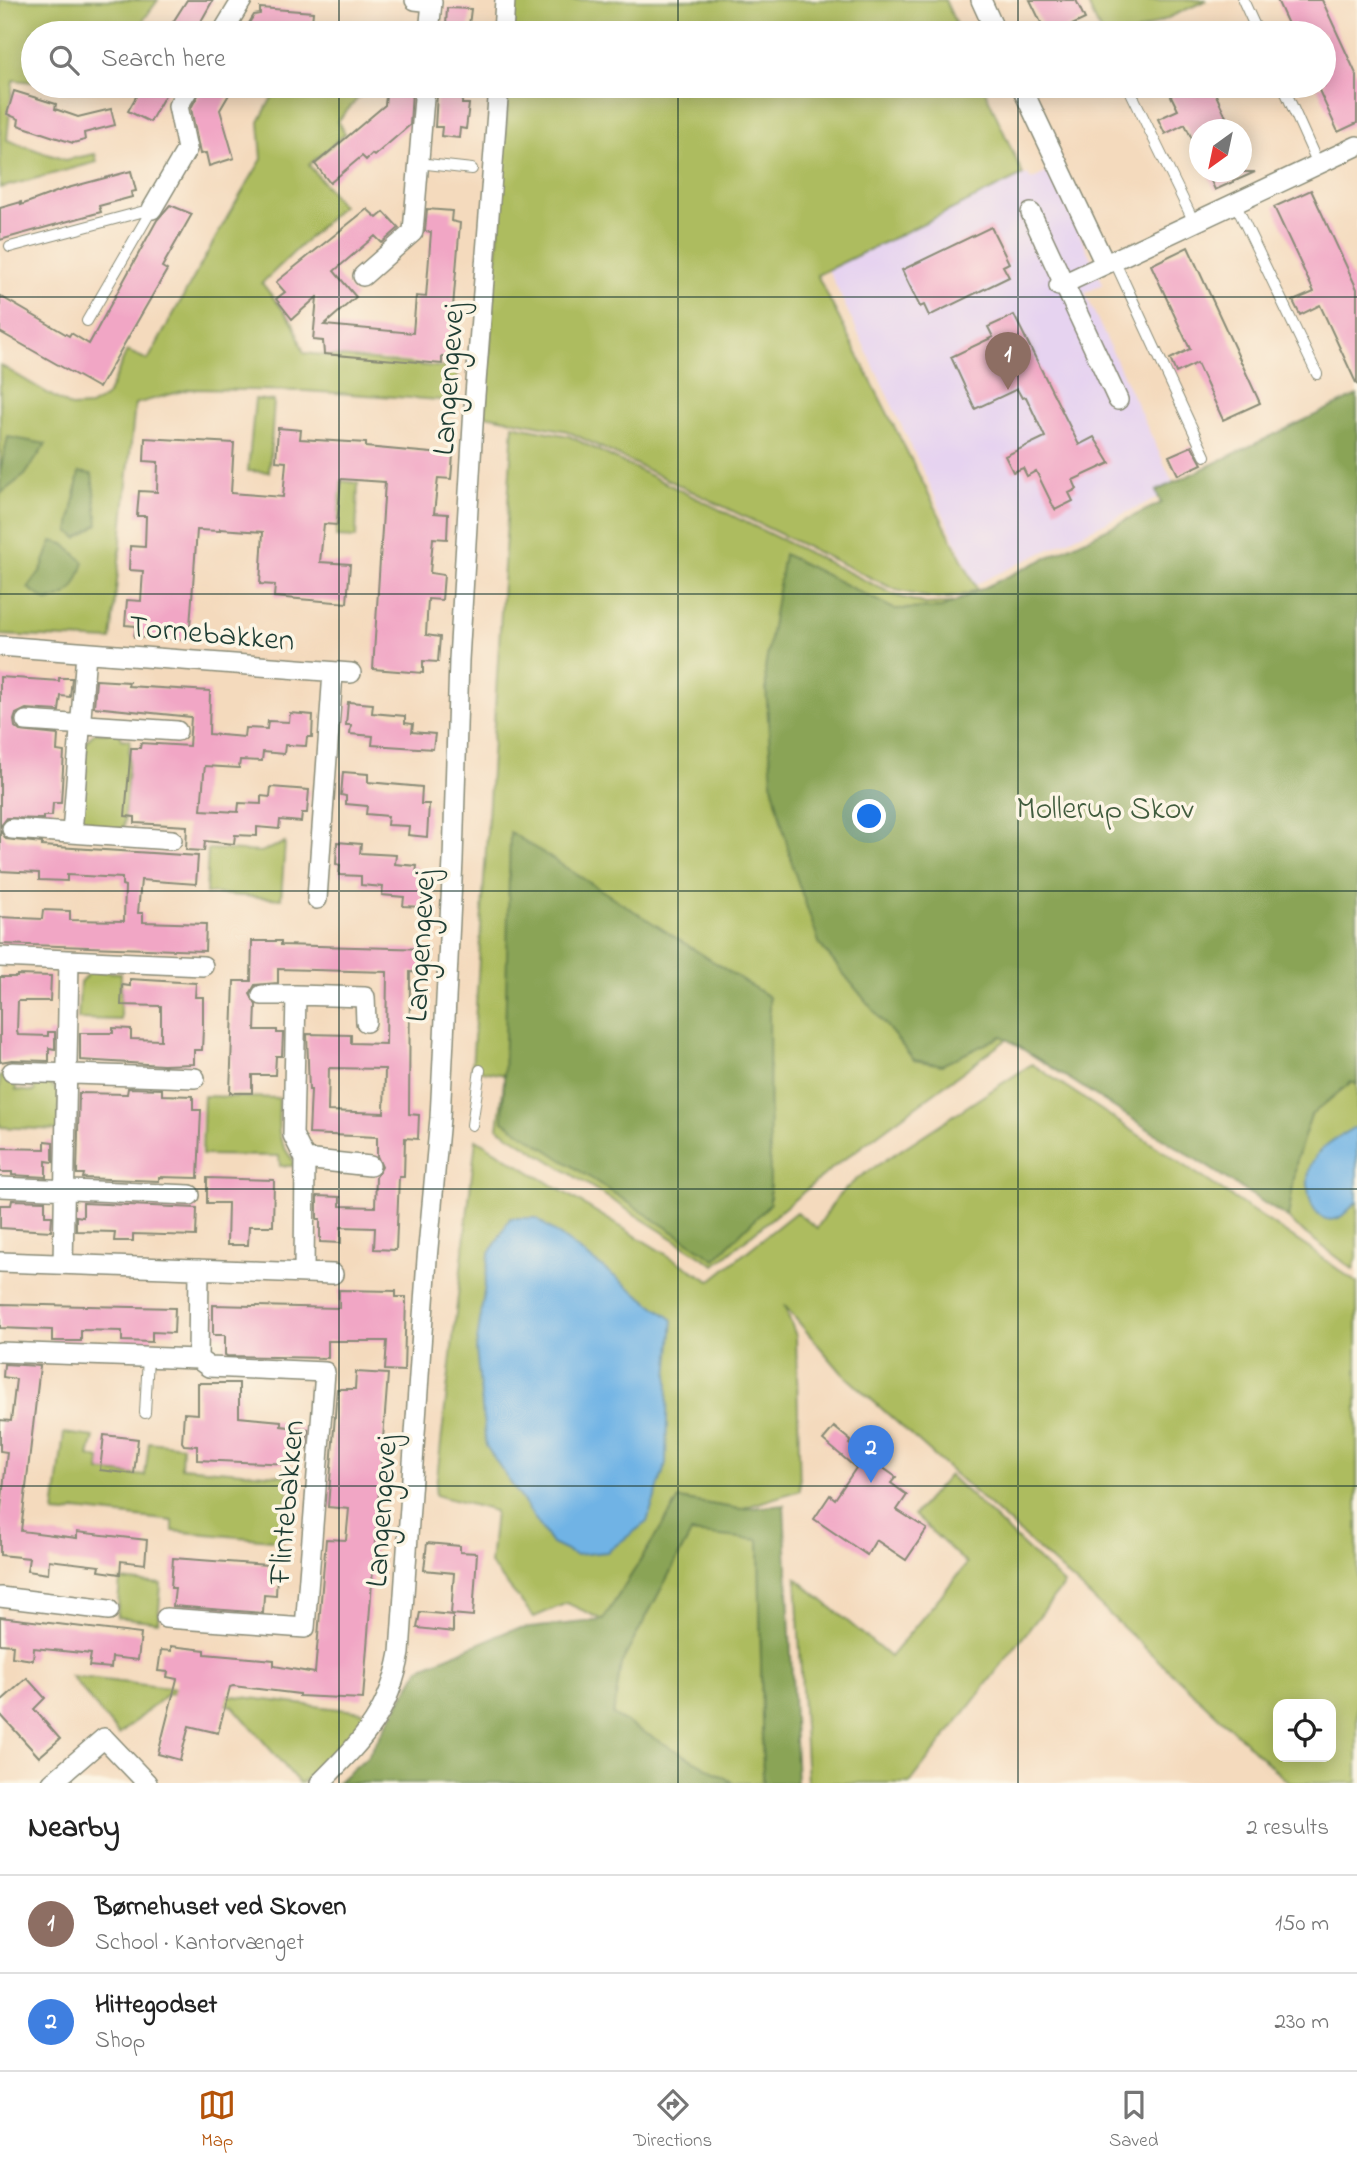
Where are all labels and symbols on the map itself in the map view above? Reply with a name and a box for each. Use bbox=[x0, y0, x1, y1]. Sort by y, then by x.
north arrow bbox=[1189, 119, 1252, 182]
street label: Langengevej bbox=[422, 301, 479, 457]
pin: 1 bbox=[985, 332, 1031, 390]
street label: Tornebakken bbox=[127, 605, 296, 666]
park label: Mollerup Skov bbox=[1016, 787, 1194, 834]
your location bbox=[852, 799, 886, 833]
street label: Langengevej bbox=[395, 868, 450, 1023]
street label: Flintebakken bbox=[258, 1418, 319, 1588]
pin: 2 bbox=[848, 1425, 894, 1483]
street label: Langengevej bbox=[355, 1433, 412, 1589]

